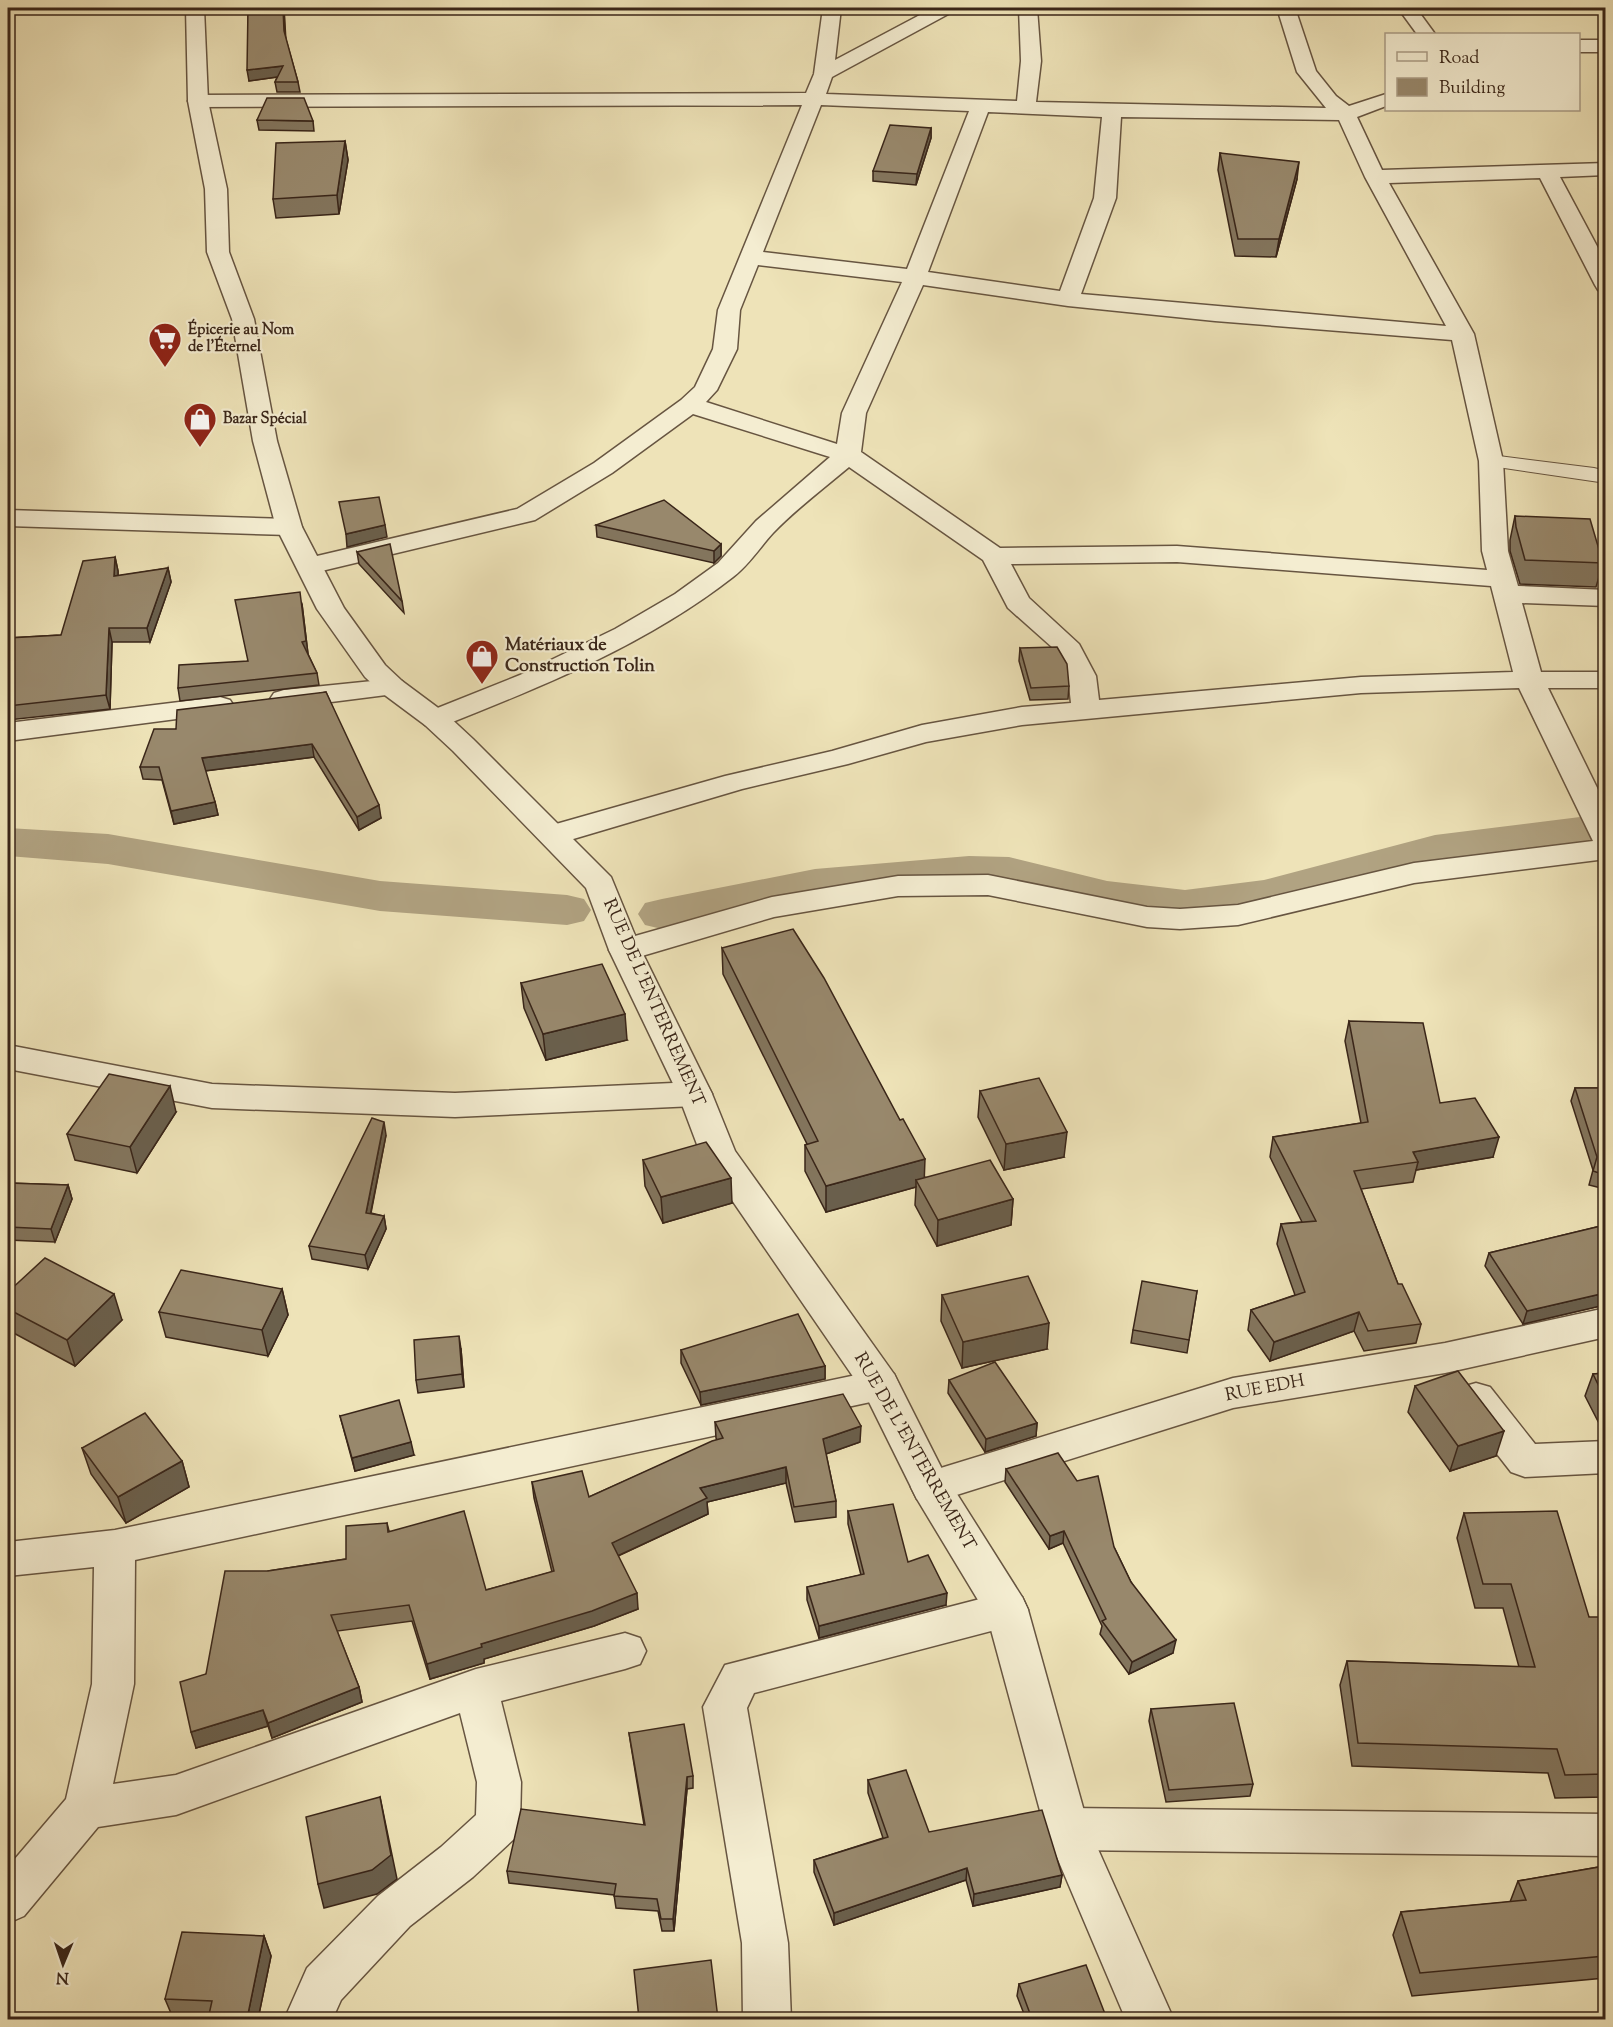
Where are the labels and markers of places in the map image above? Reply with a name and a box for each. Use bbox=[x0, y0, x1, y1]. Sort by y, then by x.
place label: Épicerie au Nom de l'Éternel bbox=[188, 318, 295, 358]
supermarket icon: Épicerie au Nom de l'Éternel bbox=[147, 321, 183, 368]
shop icon: Bazar Spécial bbox=[182, 401, 218, 448]
place label: Bazar Spécial bbox=[223, 409, 308, 430]
place label: Matériaux de Construction Tolin bbox=[505, 633, 655, 680]
shop icon: Matériaux de Construction Tolin bbox=[464, 638, 500, 685]

